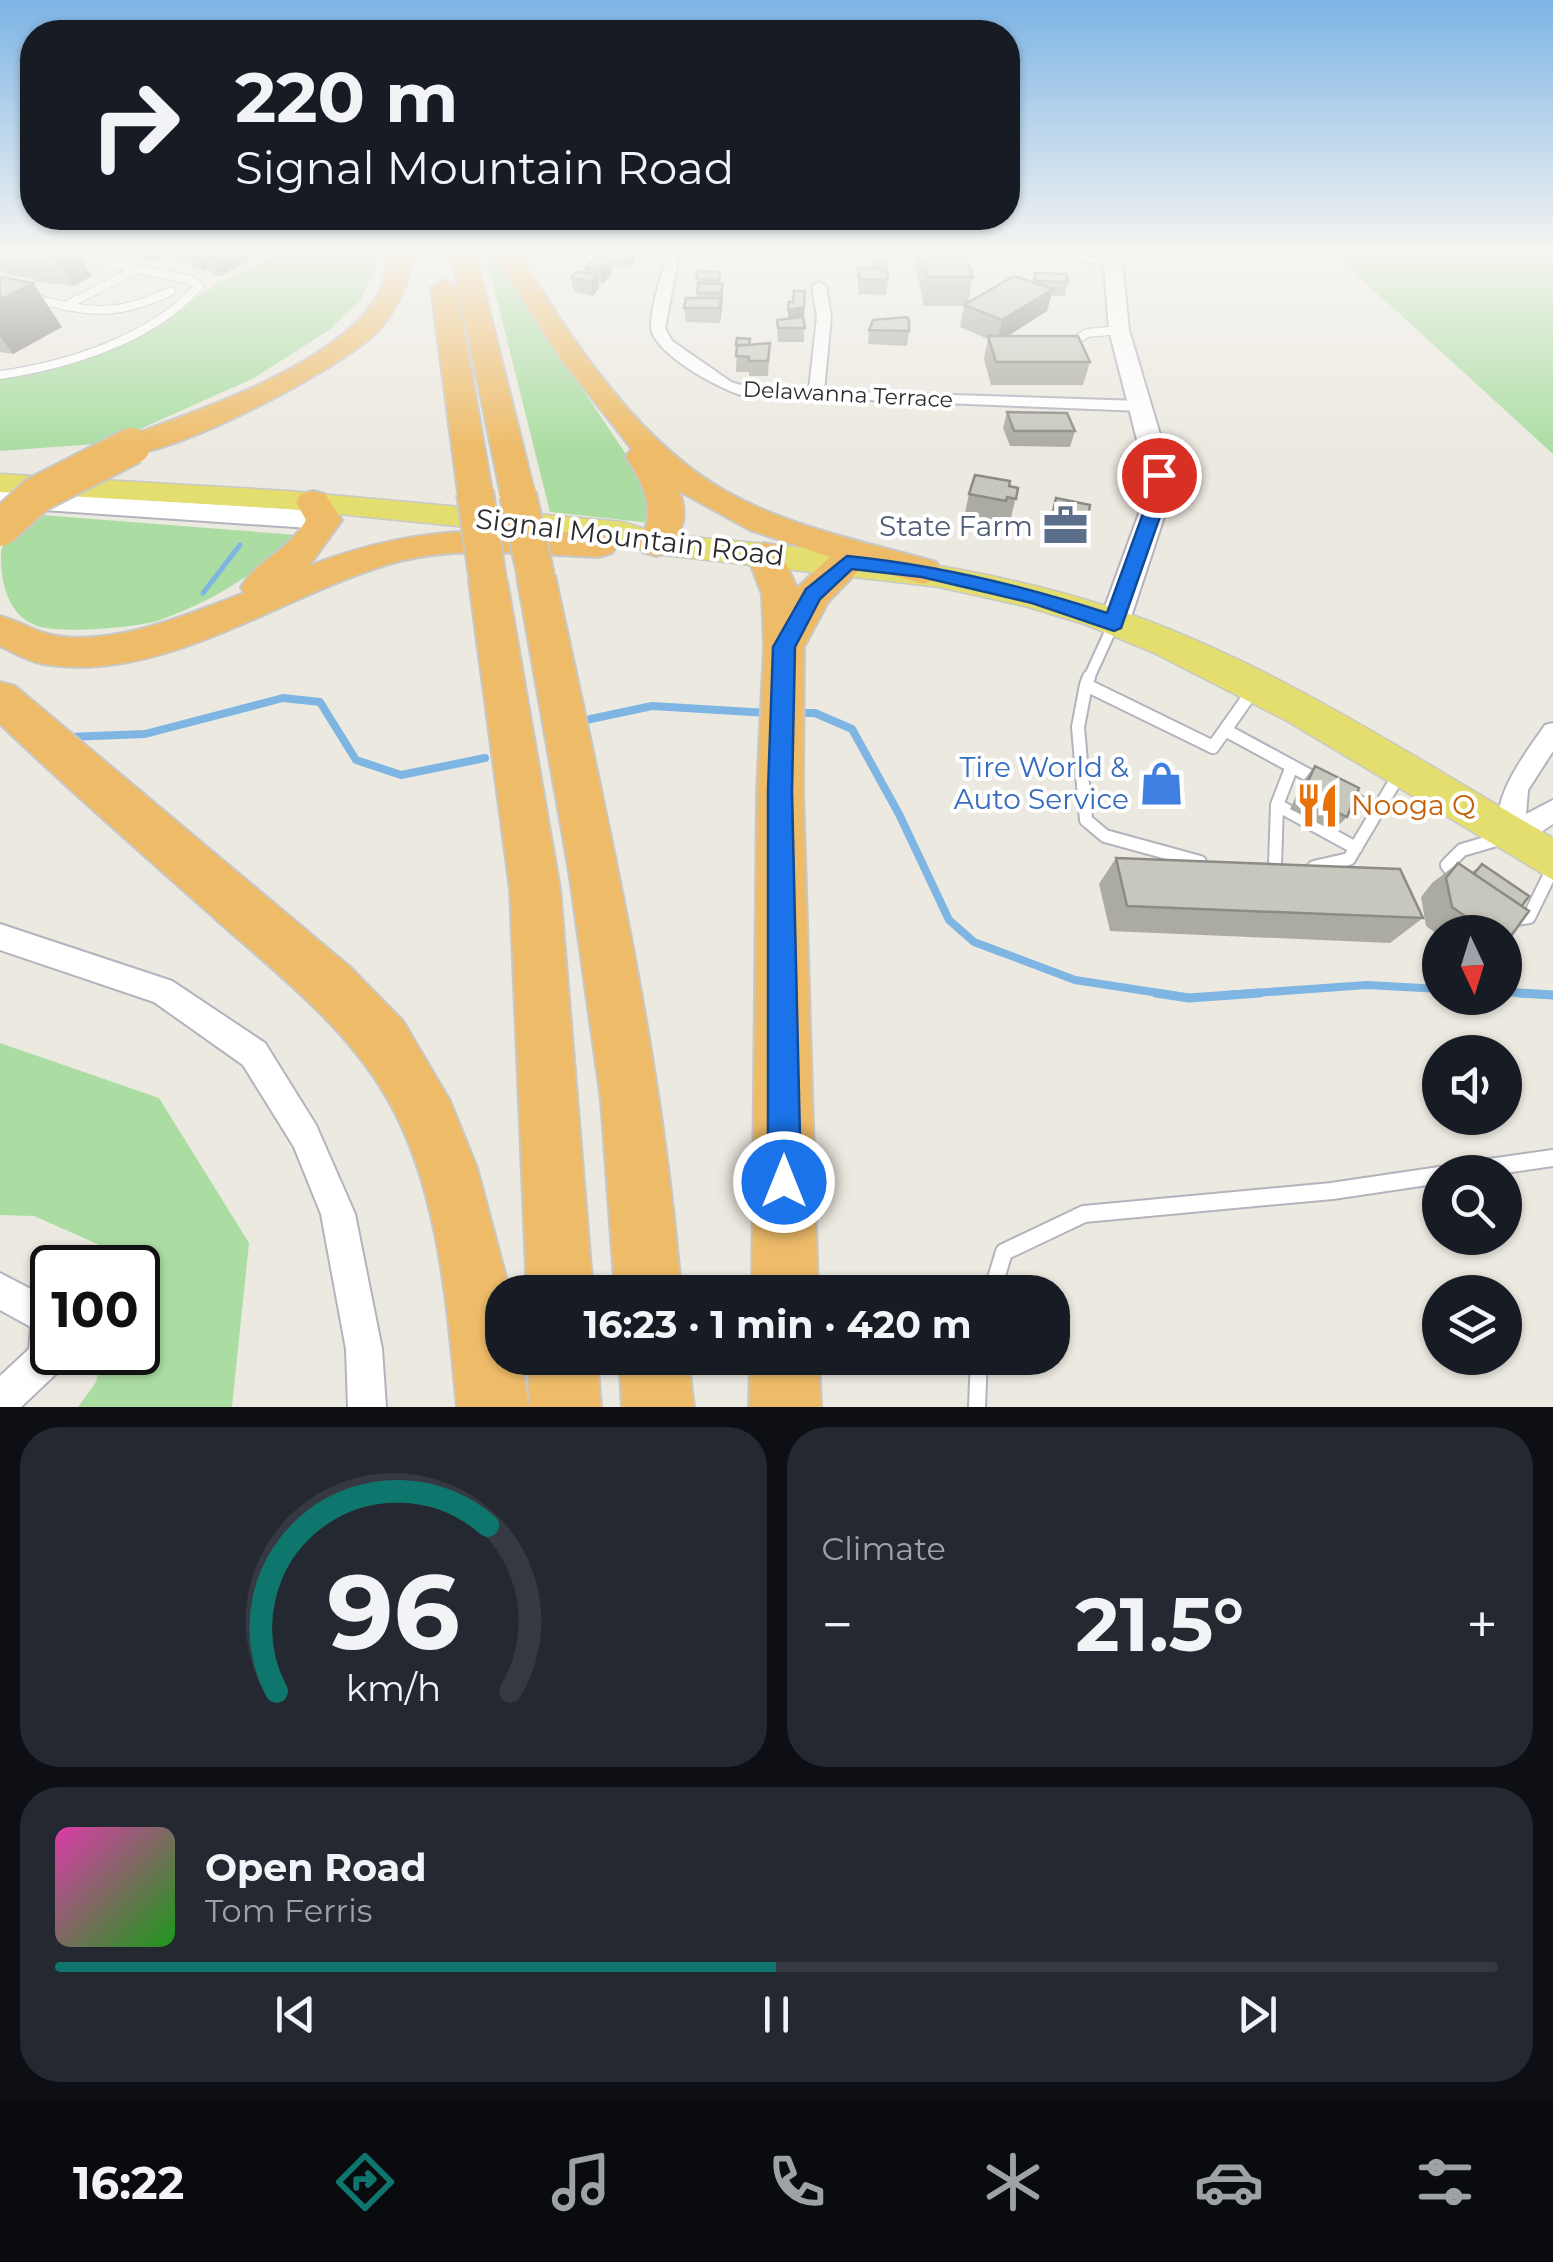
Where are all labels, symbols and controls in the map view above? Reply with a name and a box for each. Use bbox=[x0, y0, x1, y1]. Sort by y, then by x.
text: 220 m bbox=[235, 54, 458, 140]
icon: right bbox=[70, 60, 200, 190]
text: Signal Mountain Road bbox=[235, 140, 734, 195]
street label: Delawanna Terrace bbox=[742, 376, 954, 413]
pin bbox=[1117, 433, 1202, 518]
icon: arrive bbox=[1132, 448, 1187, 503]
street label: Signal Mountain Road bbox=[474, 501, 786, 573]
office icon: State Farm bbox=[1042, 502, 1090, 550]
place label: State Farm bbox=[879, 509, 1033, 543]
place label: Tire World & Auto Service bbox=[954, 750, 1129, 816]
shop icon: Tire World & Auto Service bbox=[1138, 759, 1186, 807]
restaurant icon: Nooga Q bbox=[1294, 781, 1342, 829]
place label: Nooga Q bbox=[1351, 788, 1475, 822]
north arrow bbox=[1422, 915, 1522, 1015]
map controls bbox=[1422, 915, 1522, 1375]
button: sound bbox=[1422, 1035, 1522, 1135]
position arrow bbox=[732, 1130, 836, 1234]
button: search bbox=[1422, 1155, 1522, 1255]
speed limit sign: 100 bbox=[30, 1245, 160, 1375]
button: layers bbox=[1422, 1275, 1522, 1375]
text: 16:23 · 1 min · 420 m bbox=[583, 1301, 972, 1348]
text: Climate bbox=[822, 1529, 946, 1568]
text: 96 bbox=[327, 1548, 460, 1675]
text: 21.5° bbox=[1075, 1578, 1244, 1670]
text: − bbox=[822, 1591, 853, 1658]
text: + bbox=[1466, 1591, 1498, 1658]
text: km/h bbox=[346, 1666, 441, 1710]
text: Open Road bbox=[205, 1844, 427, 1891]
text: Tom Ferris bbox=[205, 1891, 372, 1930]
icon: previous bbox=[268, 1987, 323, 2042]
icon: pause bbox=[749, 1987, 804, 2042]
icon: next bbox=[1230, 1987, 1285, 2042]
icon: directions bbox=[330, 2147, 400, 2217]
icon: music bbox=[546, 2147, 616, 2217]
icon: phone bbox=[762, 2147, 832, 2217]
icon: climate bbox=[978, 2147, 1048, 2217]
icon: car bbox=[1194, 2147, 1264, 2217]
icon: filters bbox=[1410, 2147, 1480, 2217]
text: 16:22 bbox=[73, 2155, 184, 2210]

